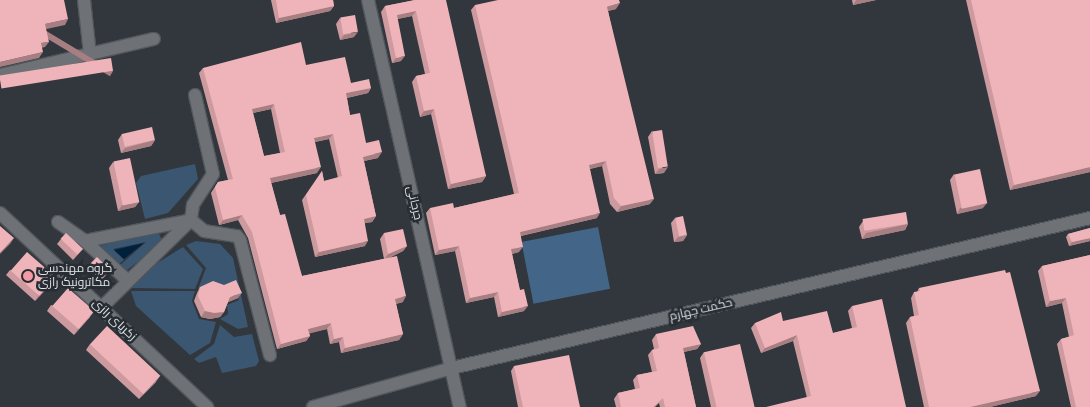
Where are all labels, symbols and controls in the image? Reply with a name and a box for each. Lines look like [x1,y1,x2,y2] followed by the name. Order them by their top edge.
[403,185,425,221] street label: جرجانی
[38,262,112,290] place label: گروه مهندسی مکاترونیک رازی
[22,270,34,282] marker: گروه مهندسی مکاترونیک رازی
[89,296,139,344] street label: زکریای رازی
[668,296,734,324] street label: حکمت چهارم

